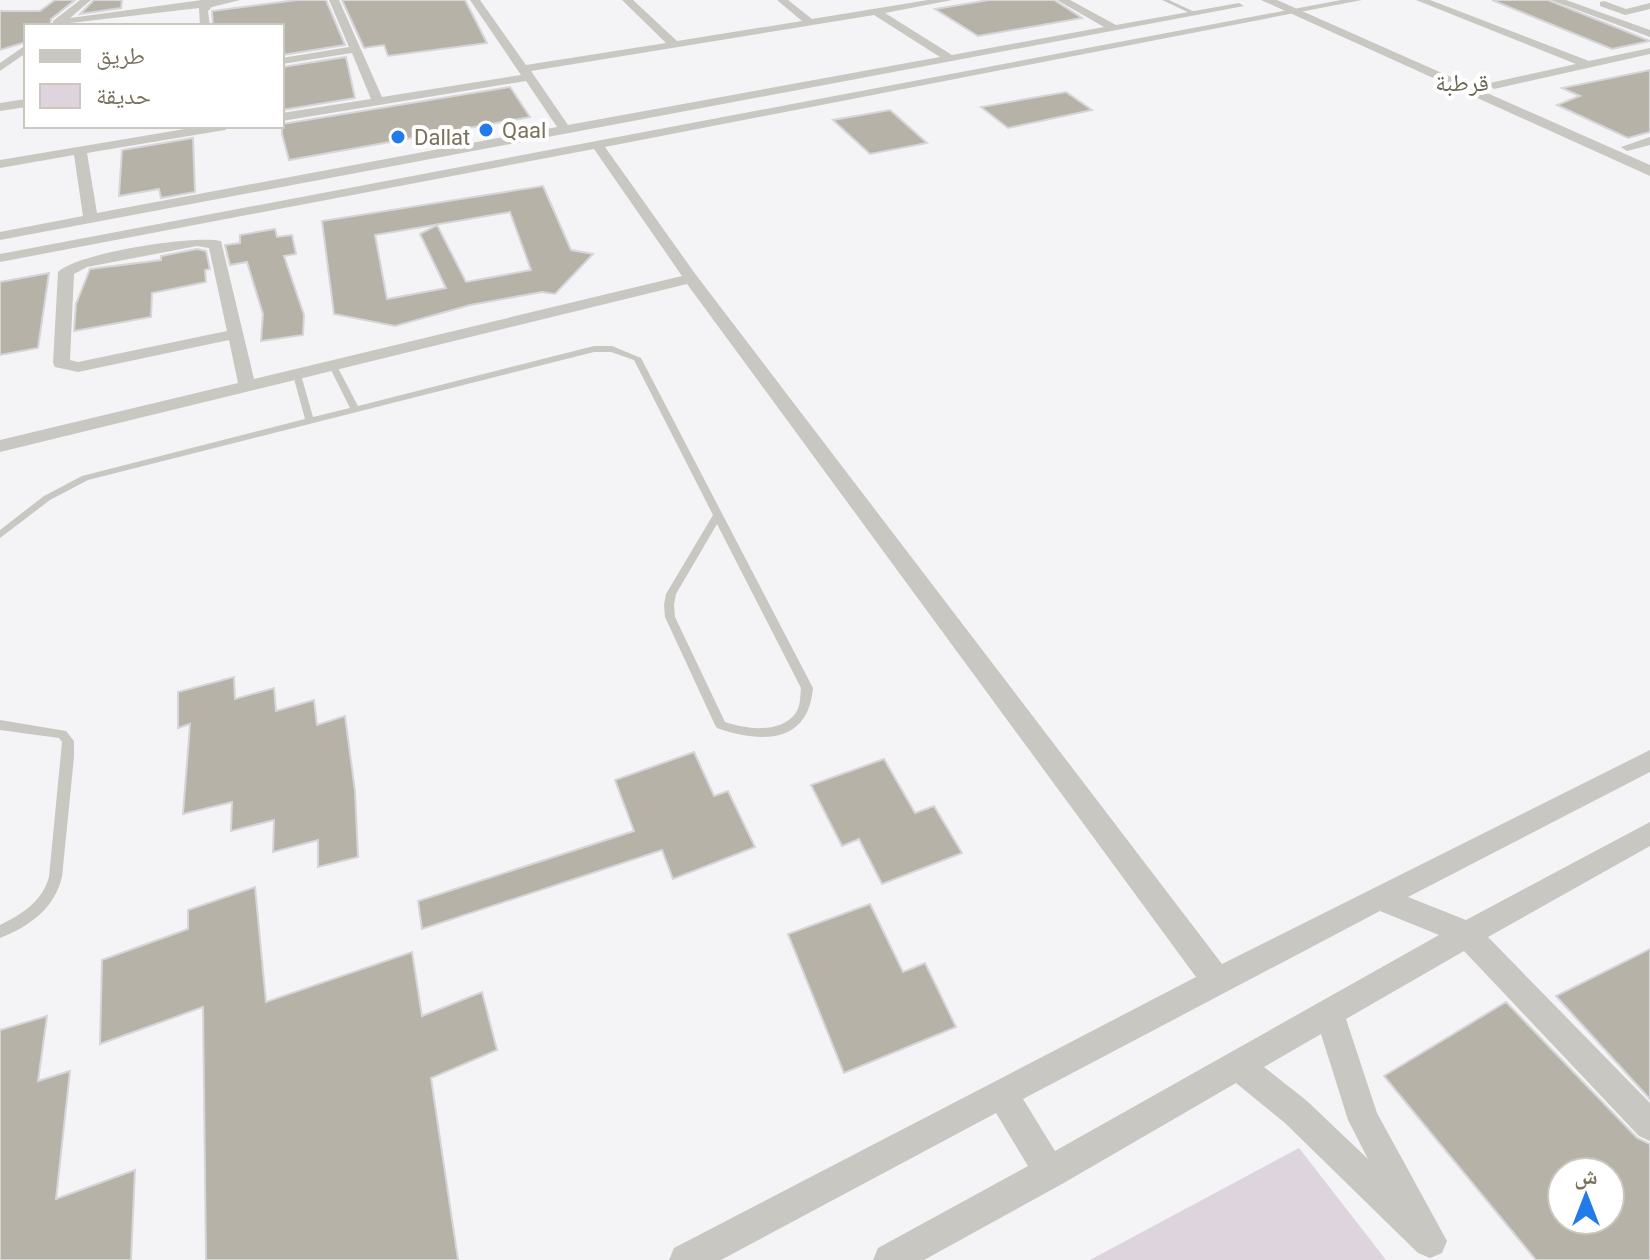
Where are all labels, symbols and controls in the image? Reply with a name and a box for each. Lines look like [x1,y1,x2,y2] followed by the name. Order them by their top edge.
[24,24,284,128] legend
[96,42,145,70] text: طريق
[1435,69,1489,97] district label: قرطبة
[96,82,151,110] text: حديقة
[502,118,546,143] place label: Qaal
[477,121,495,139] marker: Qaal
[414,125,470,150] place label: Dallat
[389,128,407,146] marker: Dallat
[1546,1156,1626,1236] north arrow
[1574,1164,1598,1190] text: ش

